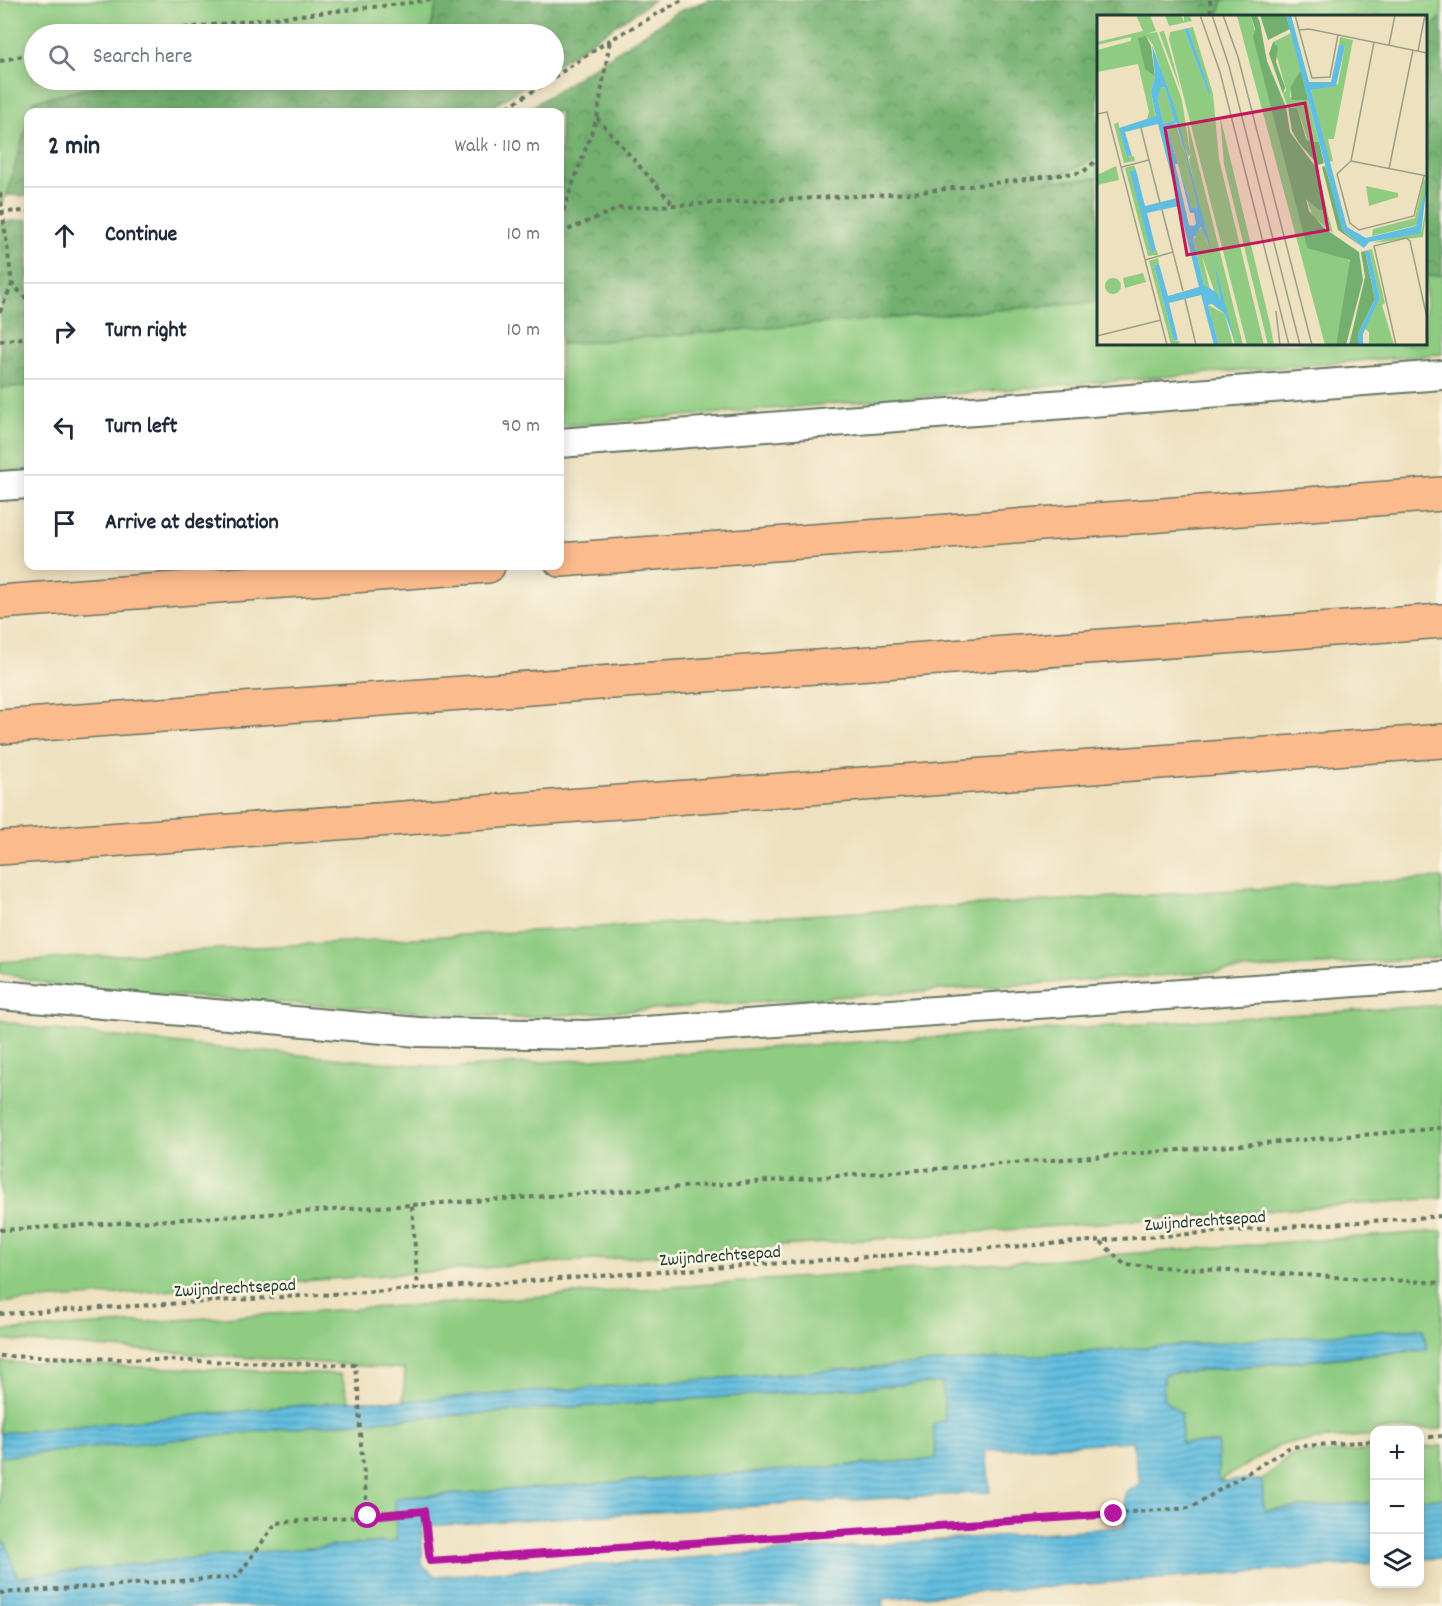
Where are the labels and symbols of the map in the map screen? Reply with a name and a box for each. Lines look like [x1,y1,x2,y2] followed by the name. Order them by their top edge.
[1097,15,1427,345] inset map
[1144,1206,1267,1239] street label: Zwijndrechtsepad
[659,1241,782,1274] street label: Zwijndrechtsepad
[174,1274,297,1305] street label: Zwijndrechtsepad
[1100,1500,1126,1526] route end
[354,1502,380,1528] route start

